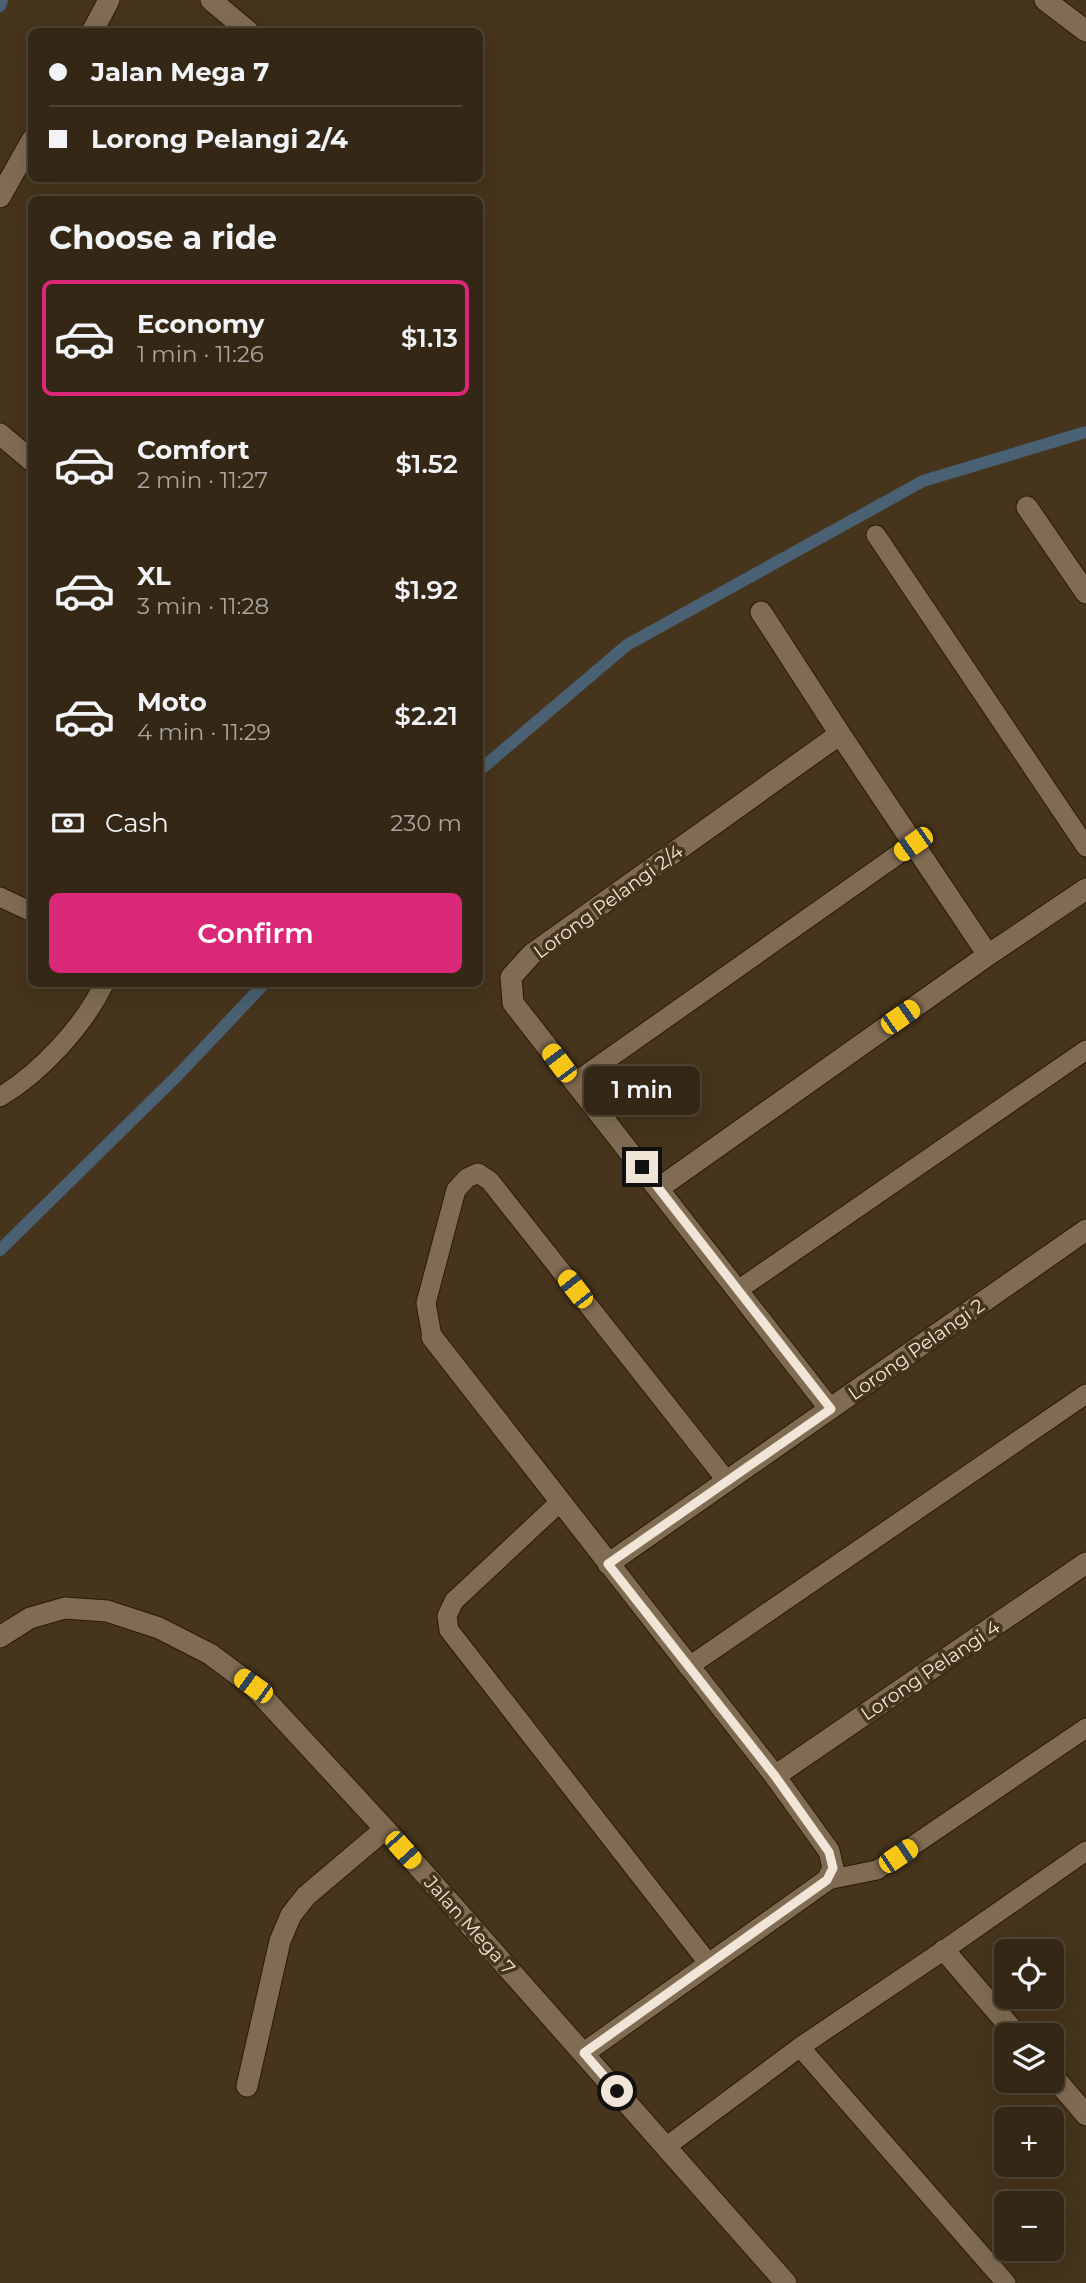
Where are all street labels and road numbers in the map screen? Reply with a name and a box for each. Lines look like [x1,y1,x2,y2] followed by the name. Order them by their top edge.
[529,839,688,963] street label: Lorong Pelangi 2/4
[844,1294,989,1405] street label: Lorong Pelangi 2
[856,1615,1005,1725] street label: Lorong Pelangi 4
[419,1870,520,1979] street label: Jalan Mega 7

